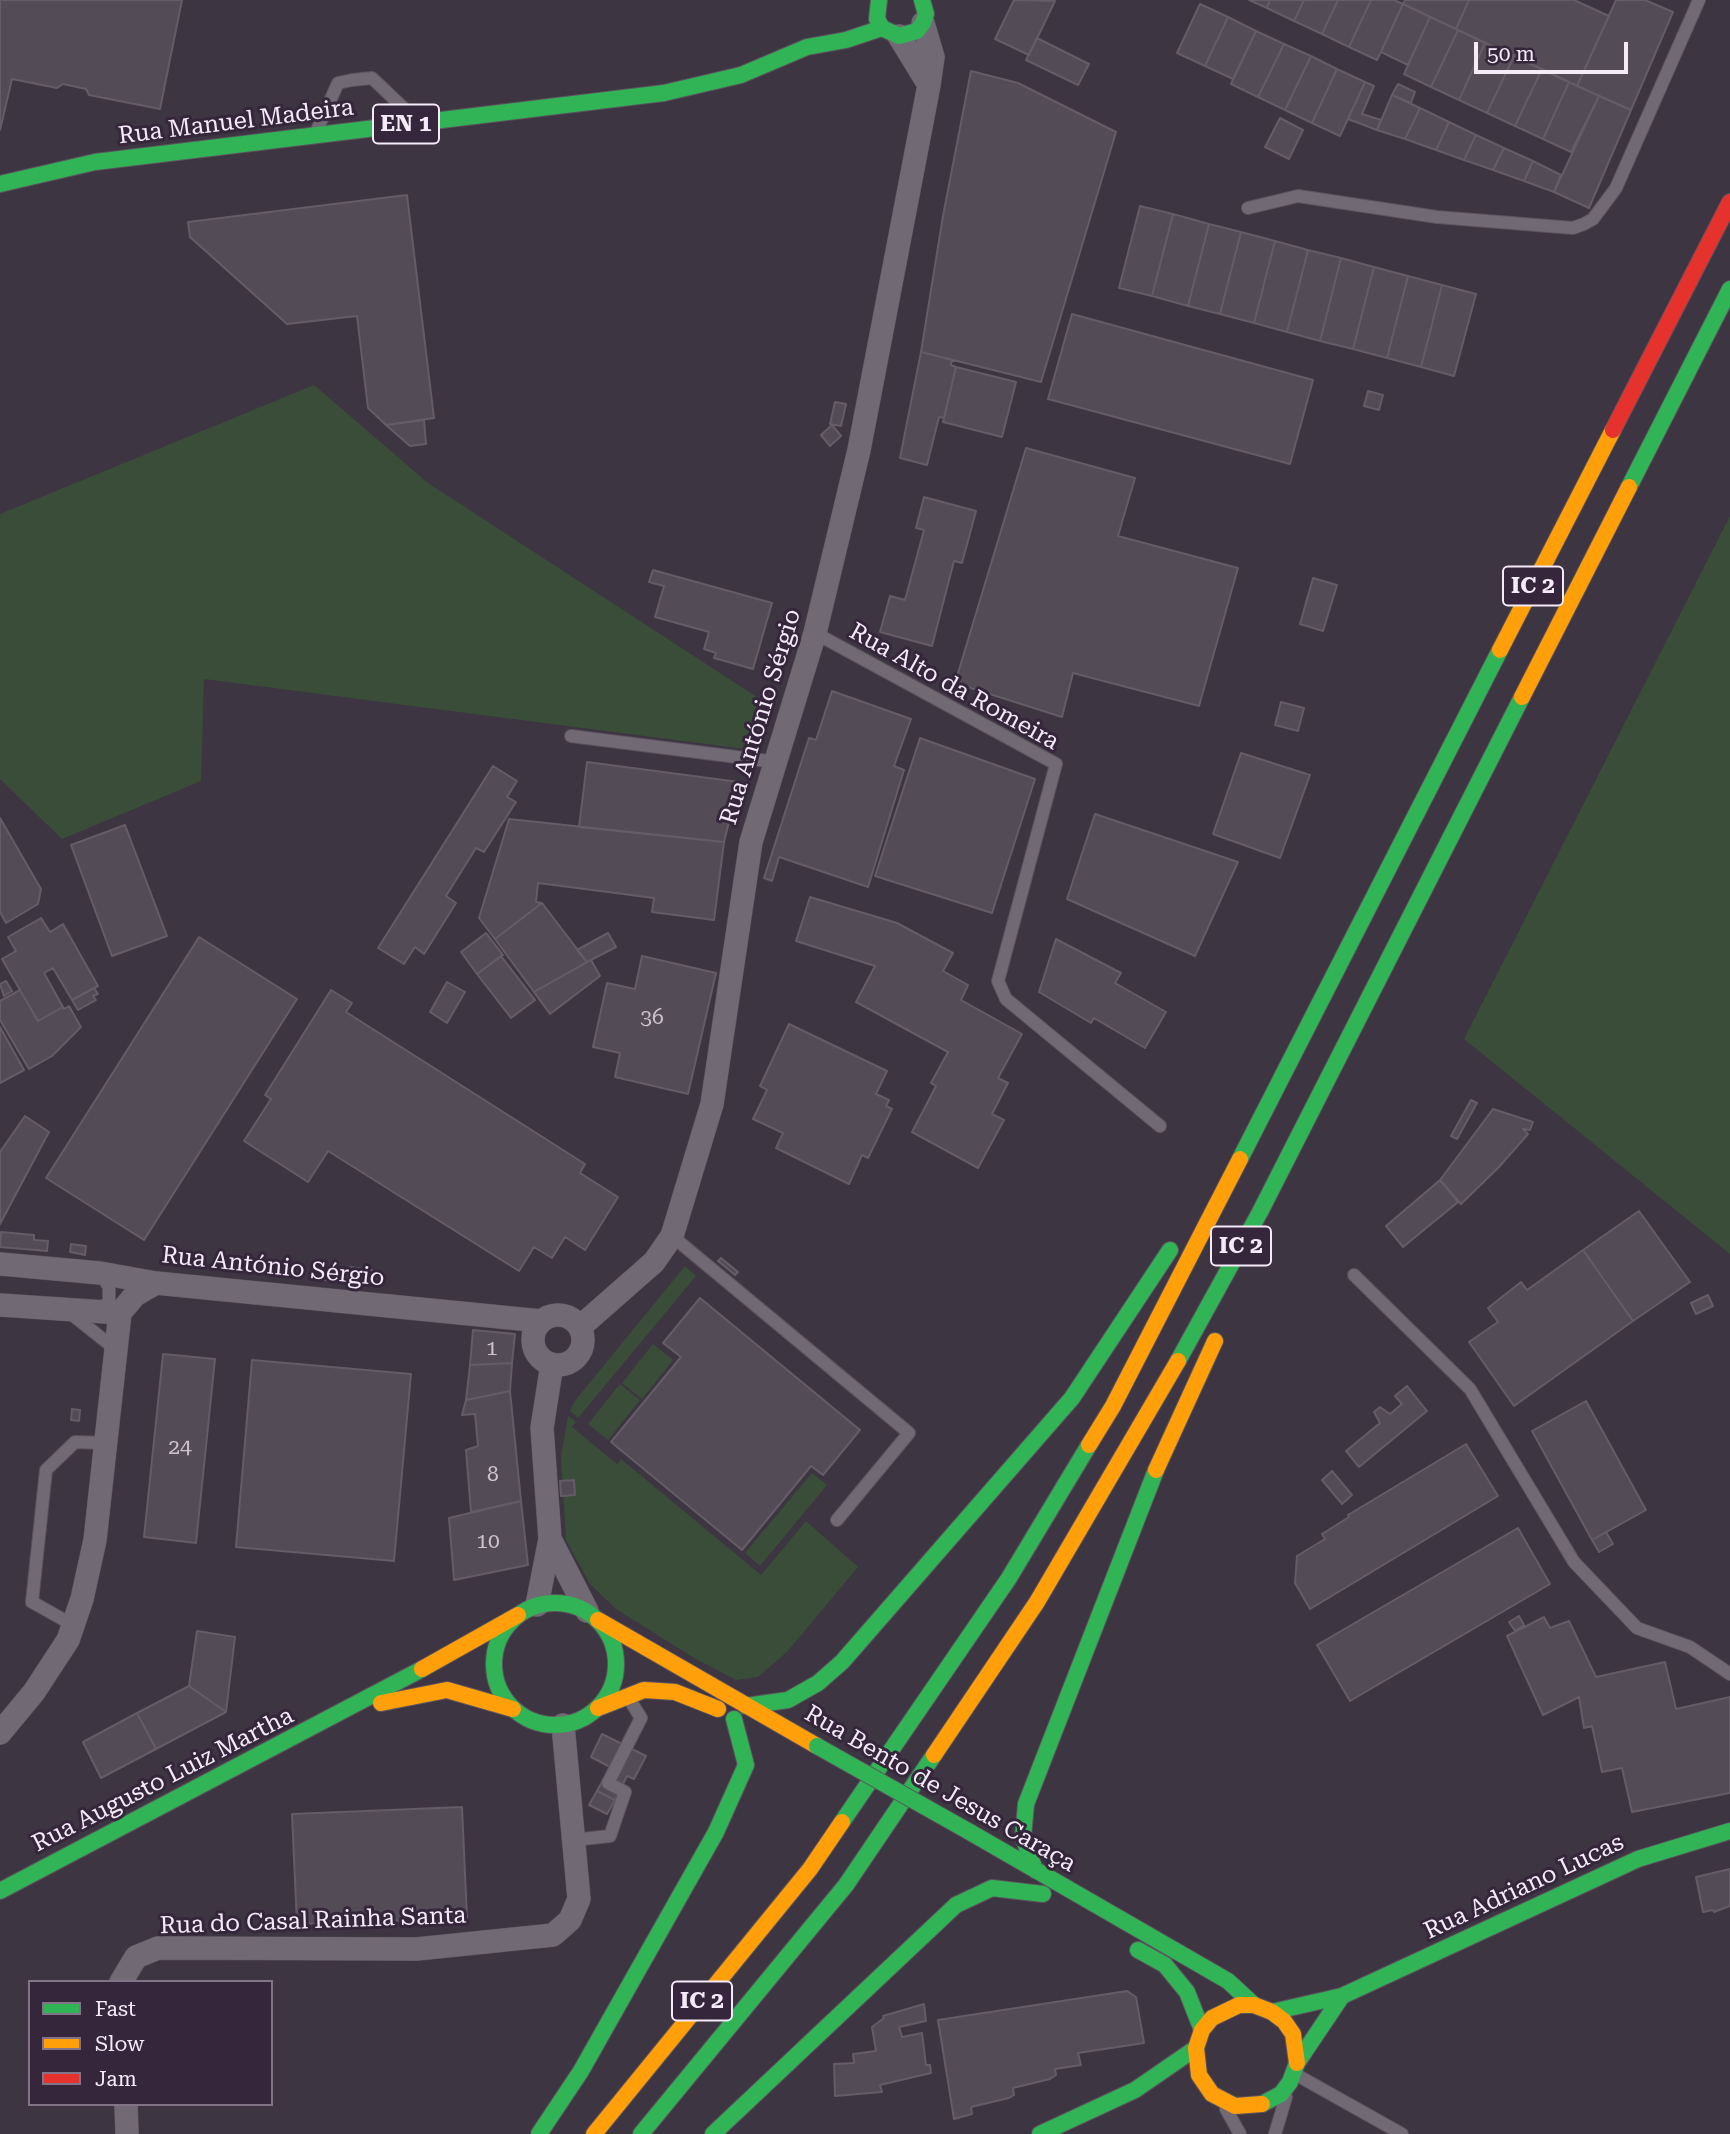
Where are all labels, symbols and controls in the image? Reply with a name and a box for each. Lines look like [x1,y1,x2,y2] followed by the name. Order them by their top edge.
[1478,28,1632,72] scale bar
[1487,42,1535,66] text: 50 m
[117,93,355,151] street label: Rua Manuel Madeira
[373,105,439,144] road number: EN 1
[1503,566,1563,606] road number: IC 2
[714,606,808,828] street label: Rua António Sérgio
[844,617,1064,757] street label: Rua Alto da Romeira
[640,1005,664,1031] house number: 36
[1211,1226,1271,1266] road number: IC 2
[160,1241,386,1293] street label: Rua António Sérgio
[486,1336,498,1362] house number: 1
[168,1435,192,1461] house number: 24
[487,1462,499,1488] house number: 8
[476,1529,500,1555] house number: 10
[799,1699,1081,1879] street label: Rua Bento de Jesus Caraça
[28,1701,298,1859] street label: Rua Augusto Luiz Martha
[1420,1828,1628,1946] street label: Rua Adriano Lucas
[159,1901,467,1941] street label: Rua do Casal Rainha Santa
[28,1980,273,2106] legend
[672,1982,732,2020] road number: IC 2
[95,1997,136,2021] text: Fast
[95,2032,144,2056] text: Slow
[95,2067,137,2091] text: Jam

